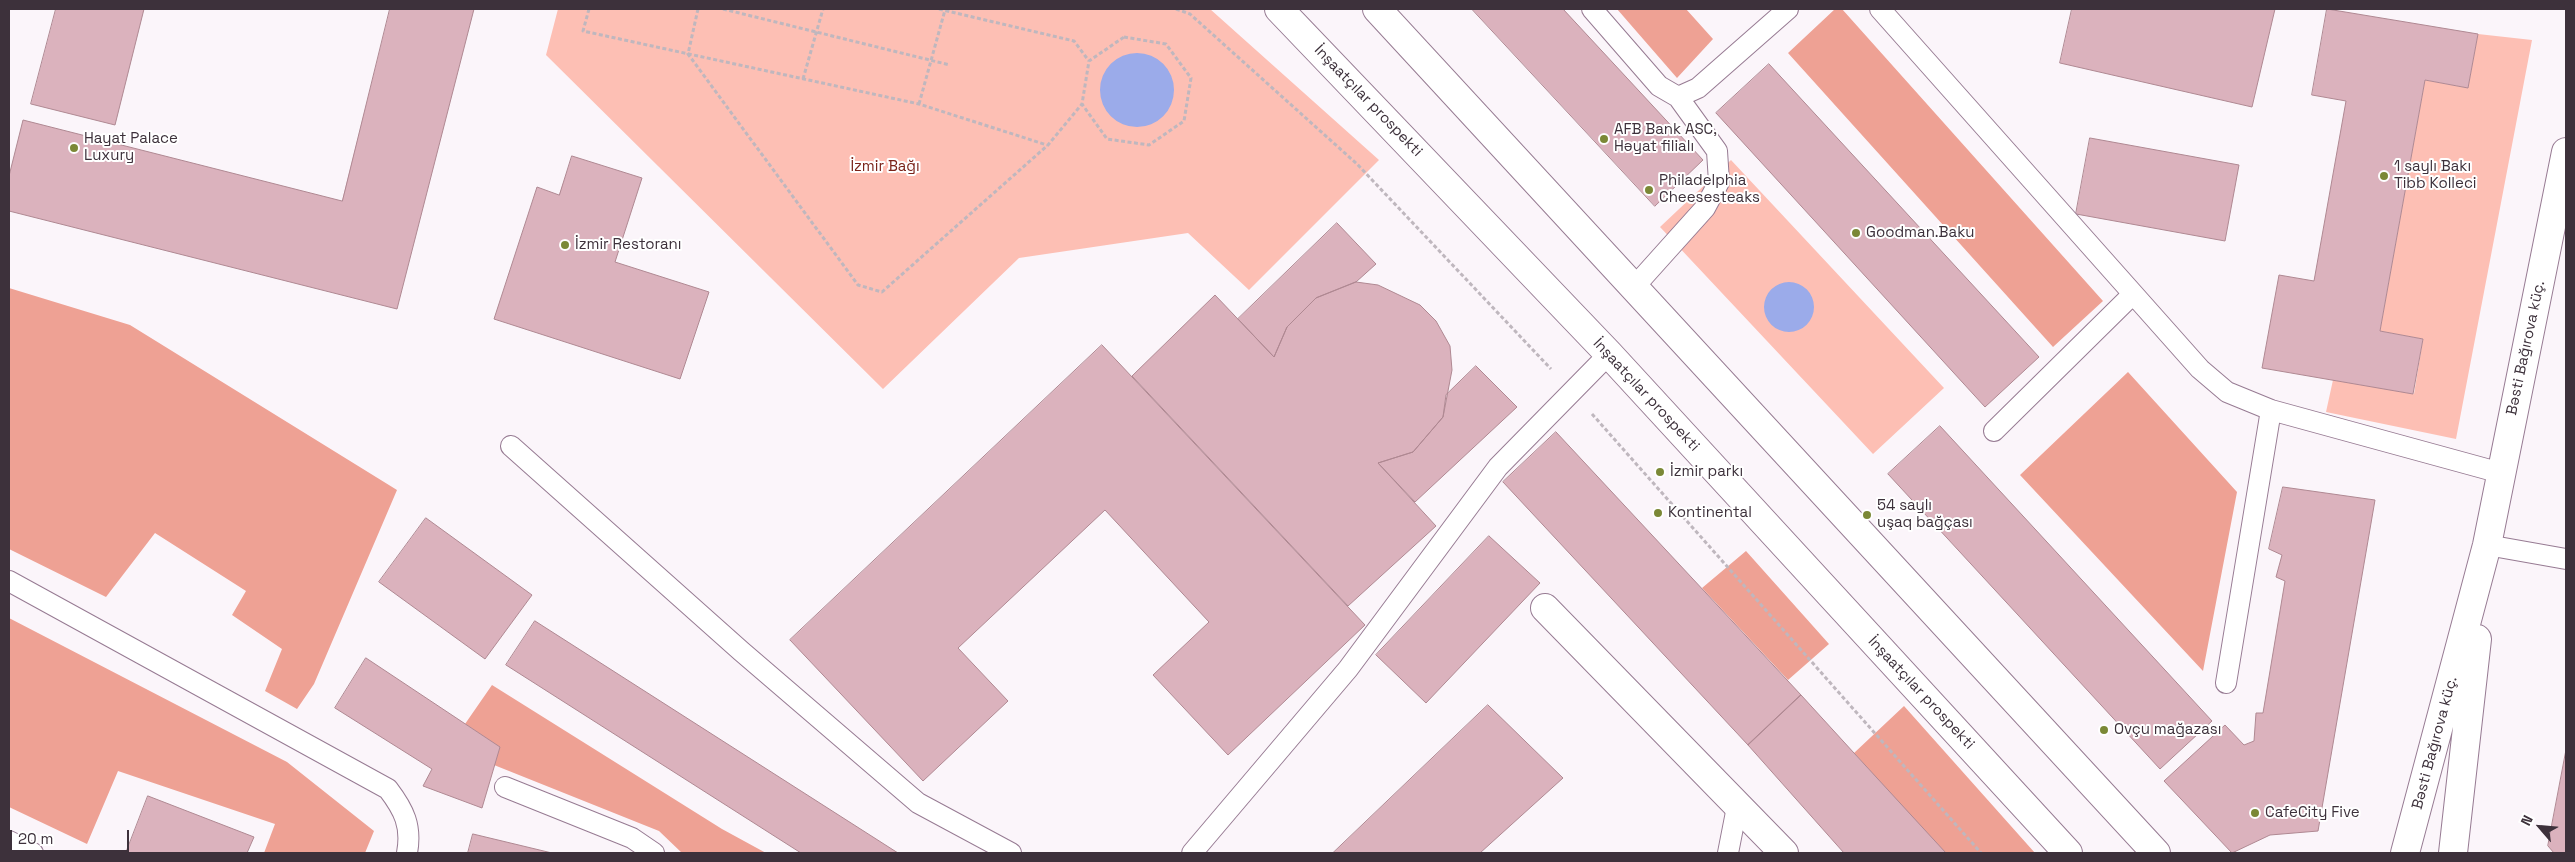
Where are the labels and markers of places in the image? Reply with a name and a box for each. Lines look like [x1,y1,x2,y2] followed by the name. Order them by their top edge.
[1614,121,1717,156] place label: AFB Bank ASC, Həyat filialı
[84,130,178,165] place label: Hayat Palace Luxury
[1598,133,1610,145] marker: AFB Bank ASC, Həyat filialı
[68,142,80,154] marker: Hayat Palace Luxury
[2394,158,2477,193] place label: 1 saylı Bakı Tibb Kolleci
[2378,170,2390,182] marker: 1 saylı Bakı Tibb Kolleci
[1659,172,1760,207] place label: Philadelphia Cheesesteaks
[1643,184,1655,196] marker: Philadelphia Cheesesteaks
[1866,224,1974,242] place label: Goodman.Baku
[1850,227,1862,239] marker: Goodman.Baku
[575,236,681,254] place label: İzmir Restoranı
[559,239,571,251] marker: İzmir Restoranı
[1670,463,1743,481] place label: İzmir parkı
[1654,466,1666,478] marker: İzmir parkı
[1877,497,1973,532] place label: 54 saylı uşaq bağçası
[1668,504,1752,522] place label: Kontinental
[1652,507,1664,519] marker: Kontinental
[1861,509,1873,521] marker: 54 saylı uşaq bağçası
[2114,721,2221,739] place label: Ovçu mağazası
[2098,724,2110,736] marker: Ovçu mağazası
[2265,804,2360,822] place label: CafeCity Five
[2249,807,2261,819] marker: CafeCity Five

